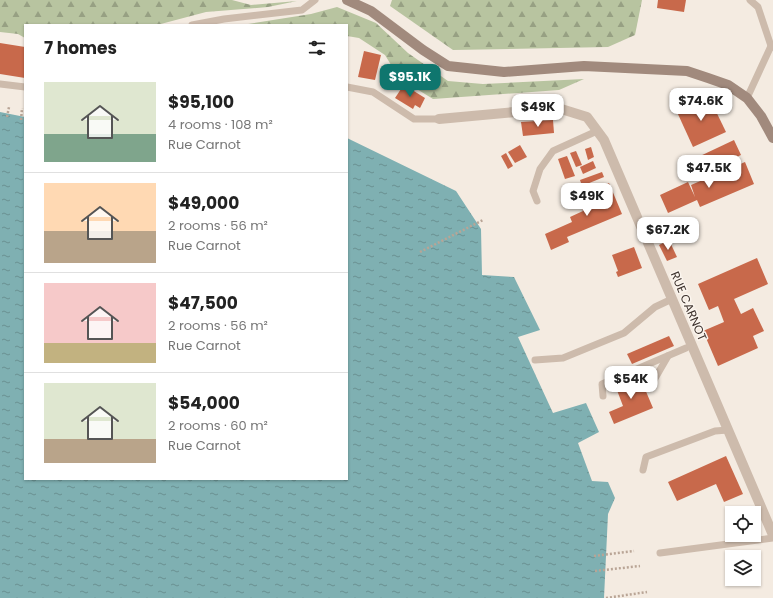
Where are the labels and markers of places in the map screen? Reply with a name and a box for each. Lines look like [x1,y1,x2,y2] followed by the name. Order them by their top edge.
[377,64,443,98] pin: $95.1K
[668,88,734,122] pin: $74.6K
[514,94,562,128] pin: $49K
[676,155,742,189] pin: $47.5K
[563,183,611,217] pin: $49K
[635,217,701,251] pin: $67.2K
[607,366,655,400] pin: $54K

